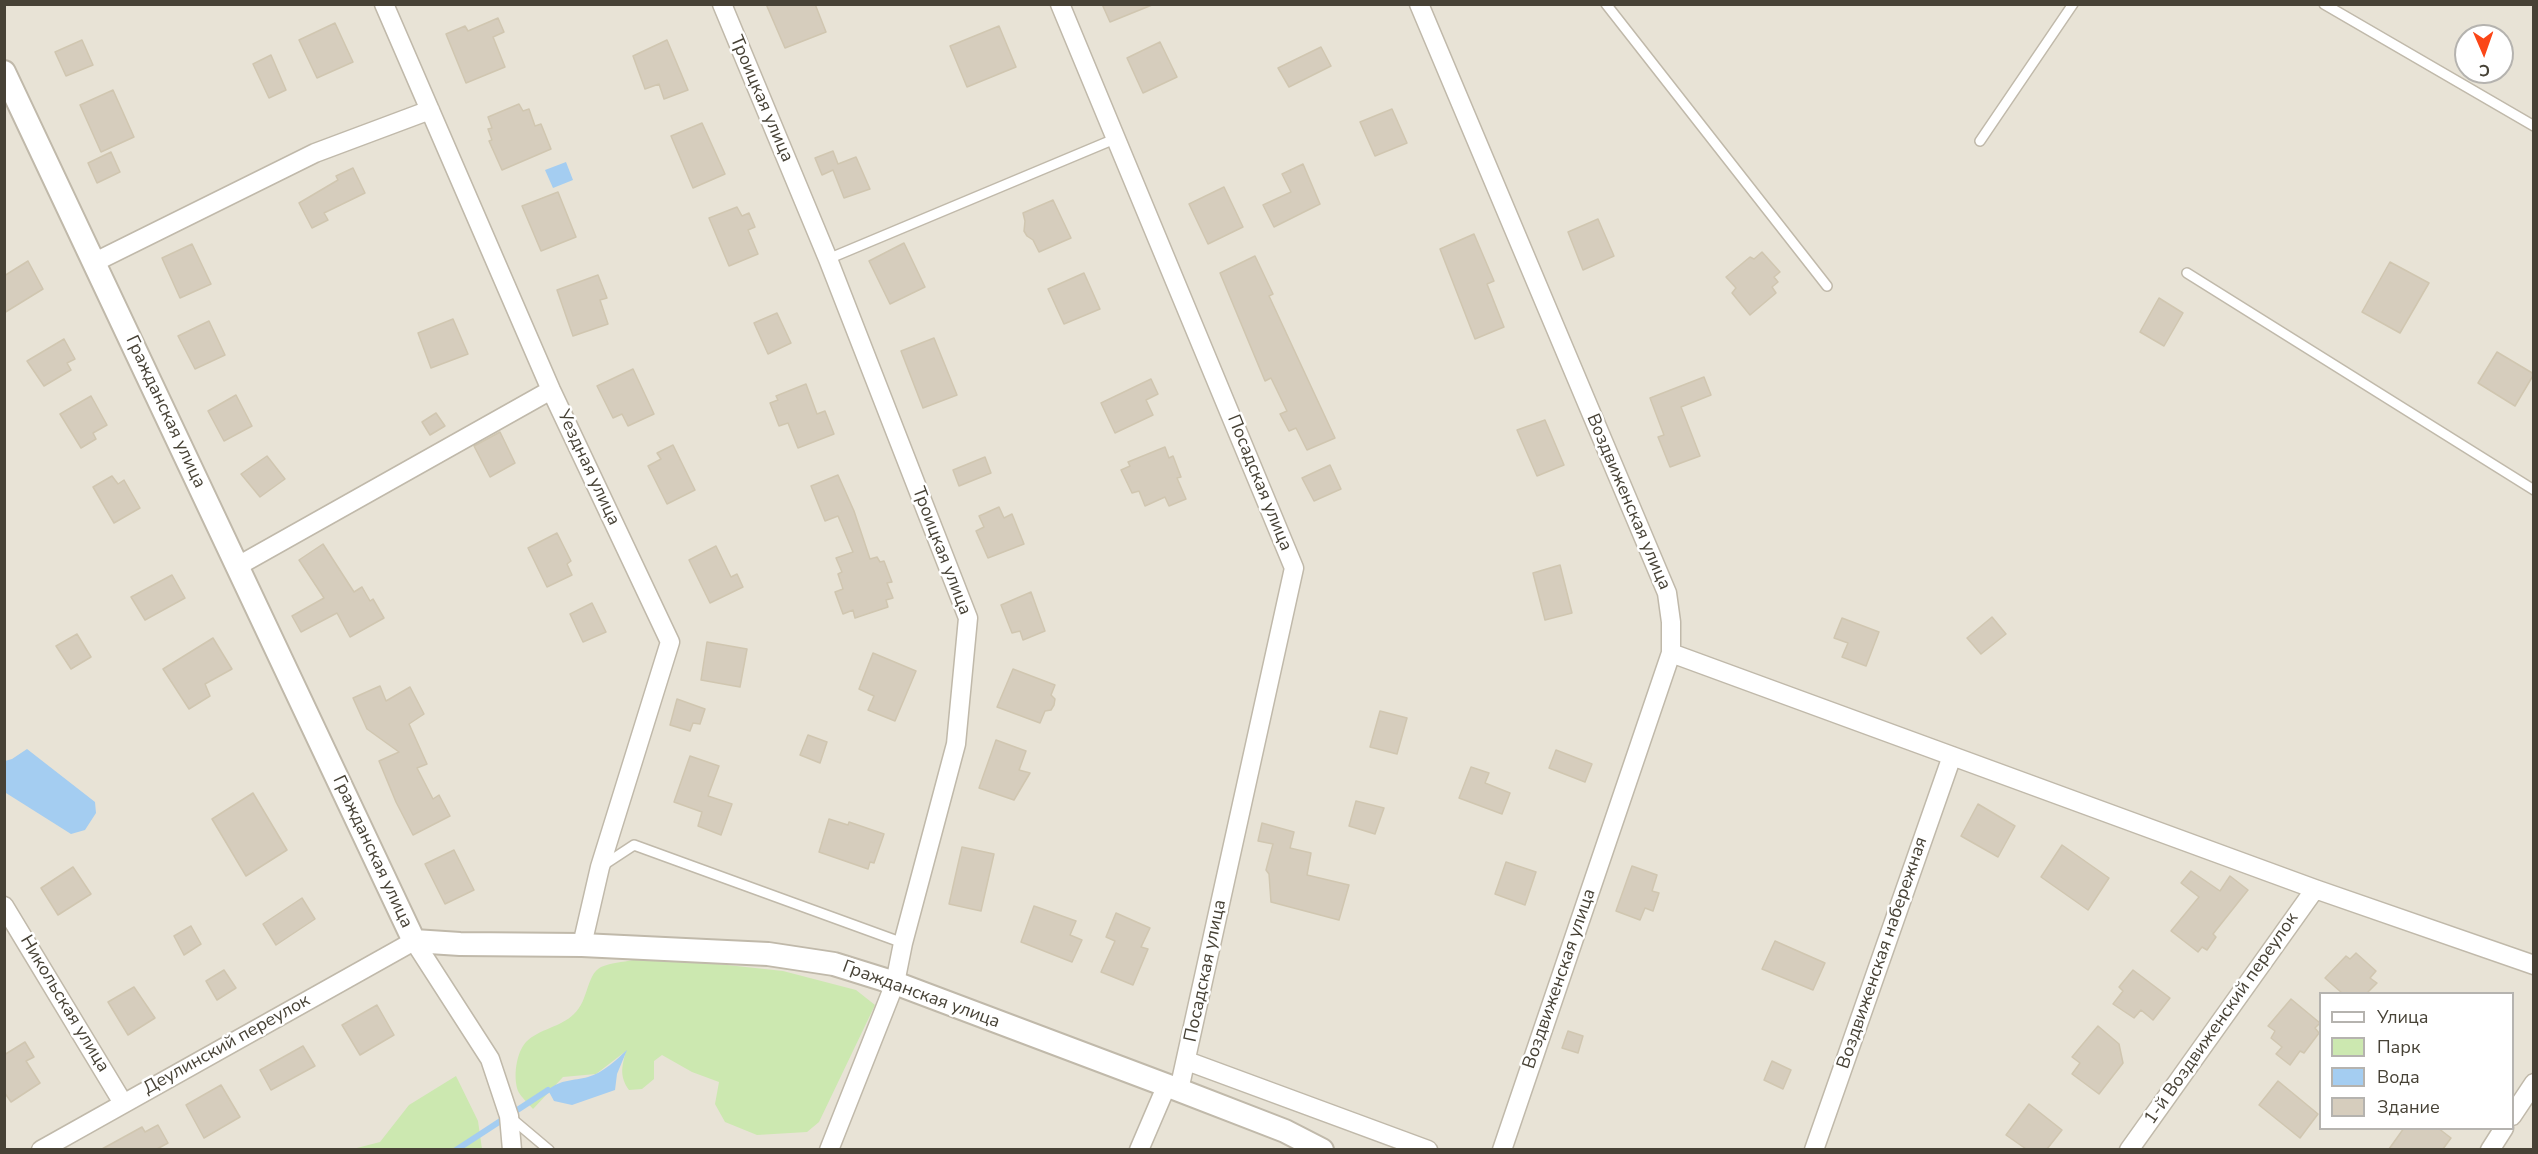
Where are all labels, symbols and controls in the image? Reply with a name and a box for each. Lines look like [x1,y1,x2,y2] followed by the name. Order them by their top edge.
[2454,24,2514,84] north arrow
[725,33,797,165] street label: Троицкая улица
[2479,59,2490,81] text: С
[120,332,210,492] street label: Гражданская улица
[552,407,624,529] street label: Уездная улица
[1581,411,1675,593] street label: Воздвиженская улица
[1222,412,1296,554] street label: Посадская улица
[907,484,975,618] street label: Троицкая улица
[327,772,417,932] street label: Гражданская улица
[1833,834,1933,1072] street label: Воздвиженская набережная
[1519,886,1601,1072] street label: Воздвиженская улица
[1180,898,1232,1044] street label: Посадская улица
[2140,909,2304,1129] street label: 1-й Воздвиженский переулок
[15,932,113,1076] street label: Никольская улица
[839,956,1003,1034] street label: Гражданская улица
[140,990,314,1100] street label: Деулинский переулок
[2319,992,2514,1130] legend
[2377,1005,2428,1029] text: Улица
[2377,1035,2420,1059] text: Парк
[2377,1065,2420,1089] text: Вода
[2377,1095,2440,1119] text: Здание

